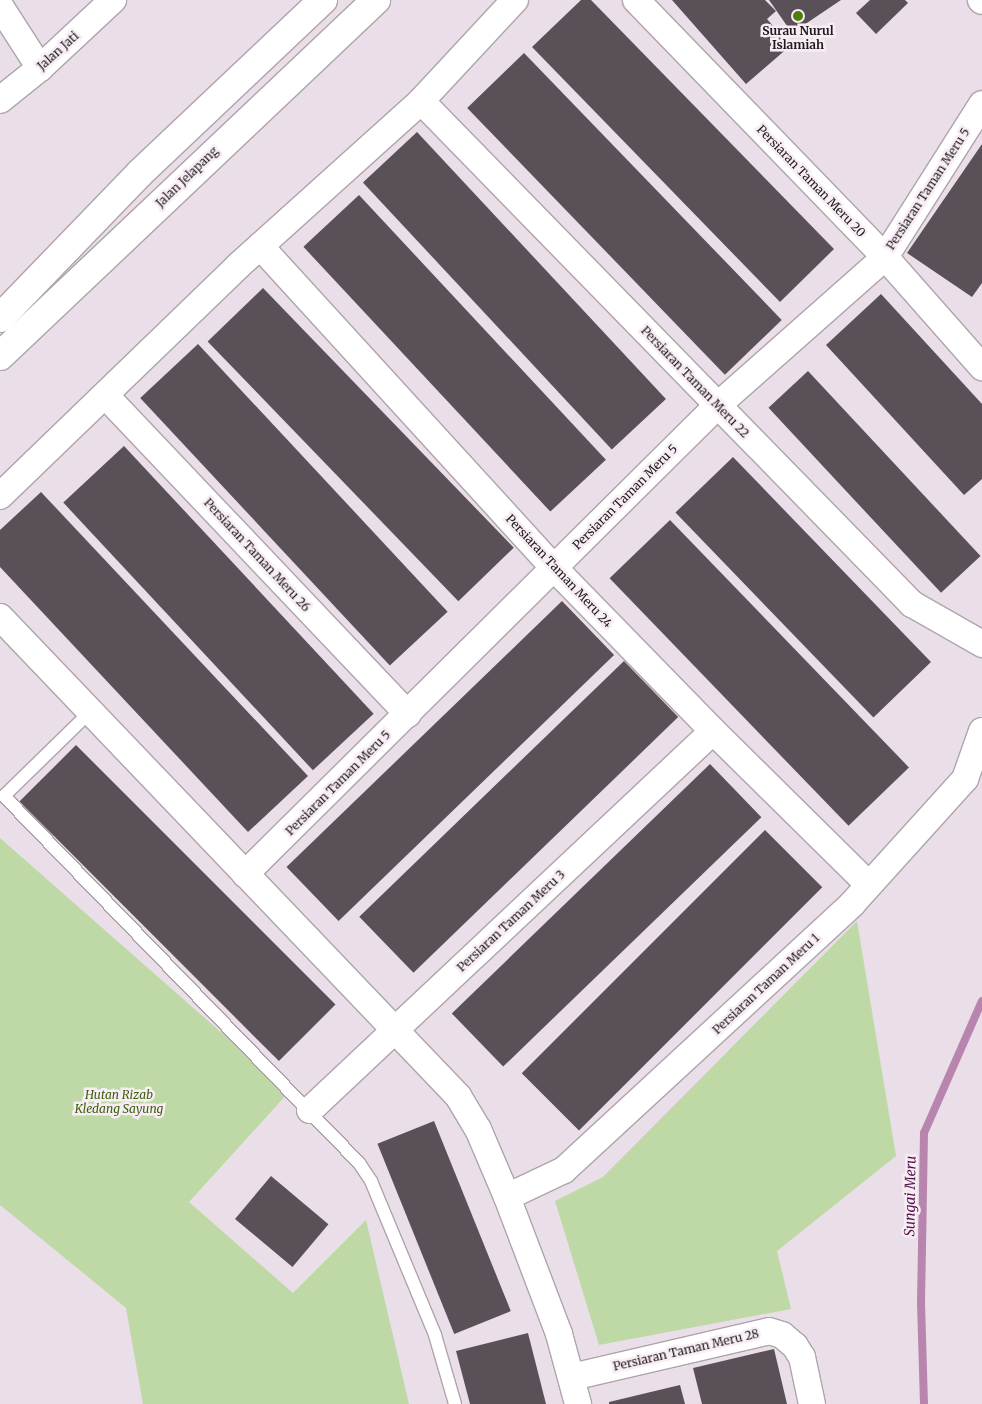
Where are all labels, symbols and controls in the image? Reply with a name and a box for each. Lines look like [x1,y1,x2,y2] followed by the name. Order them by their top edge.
[792,10,804,22] marker: Surau Nurul Islamiah
[762,24,834,52] place label: Surau Nurul Islamiah
[34,29,82,73] street label: Jalan Jati
[754,122,868,240] street label: Persiaran Taman Meru 20
[883,125,973,253] street label: Persiaran Taman Meru 5
[153,144,221,210] street label: Jalan Jelapang
[638,323,752,441] street label: Persiaran Taman Meru 22
[570,442,680,552] street label: Persiaran Taman Meru 5
[201,496,313,614] street label: Persiaran Taman Meru 26
[503,511,615,631] street label: Persiaran Taman Meru 24
[283,728,393,838] street label: Persiaran Taman Meru 5
[454,867,568,975] street label: Persiaran Taman Meru 3
[710,931,822,1037] street label: Persiaran Taman Meru 1
[75,1088,163,1116] park label: Hutan Rizab Kledang Sayung
[901,1155,919,1237] water label: Sungai Meru
[612,1326,760,1374] street label: Persiaran Taman Meru 28

